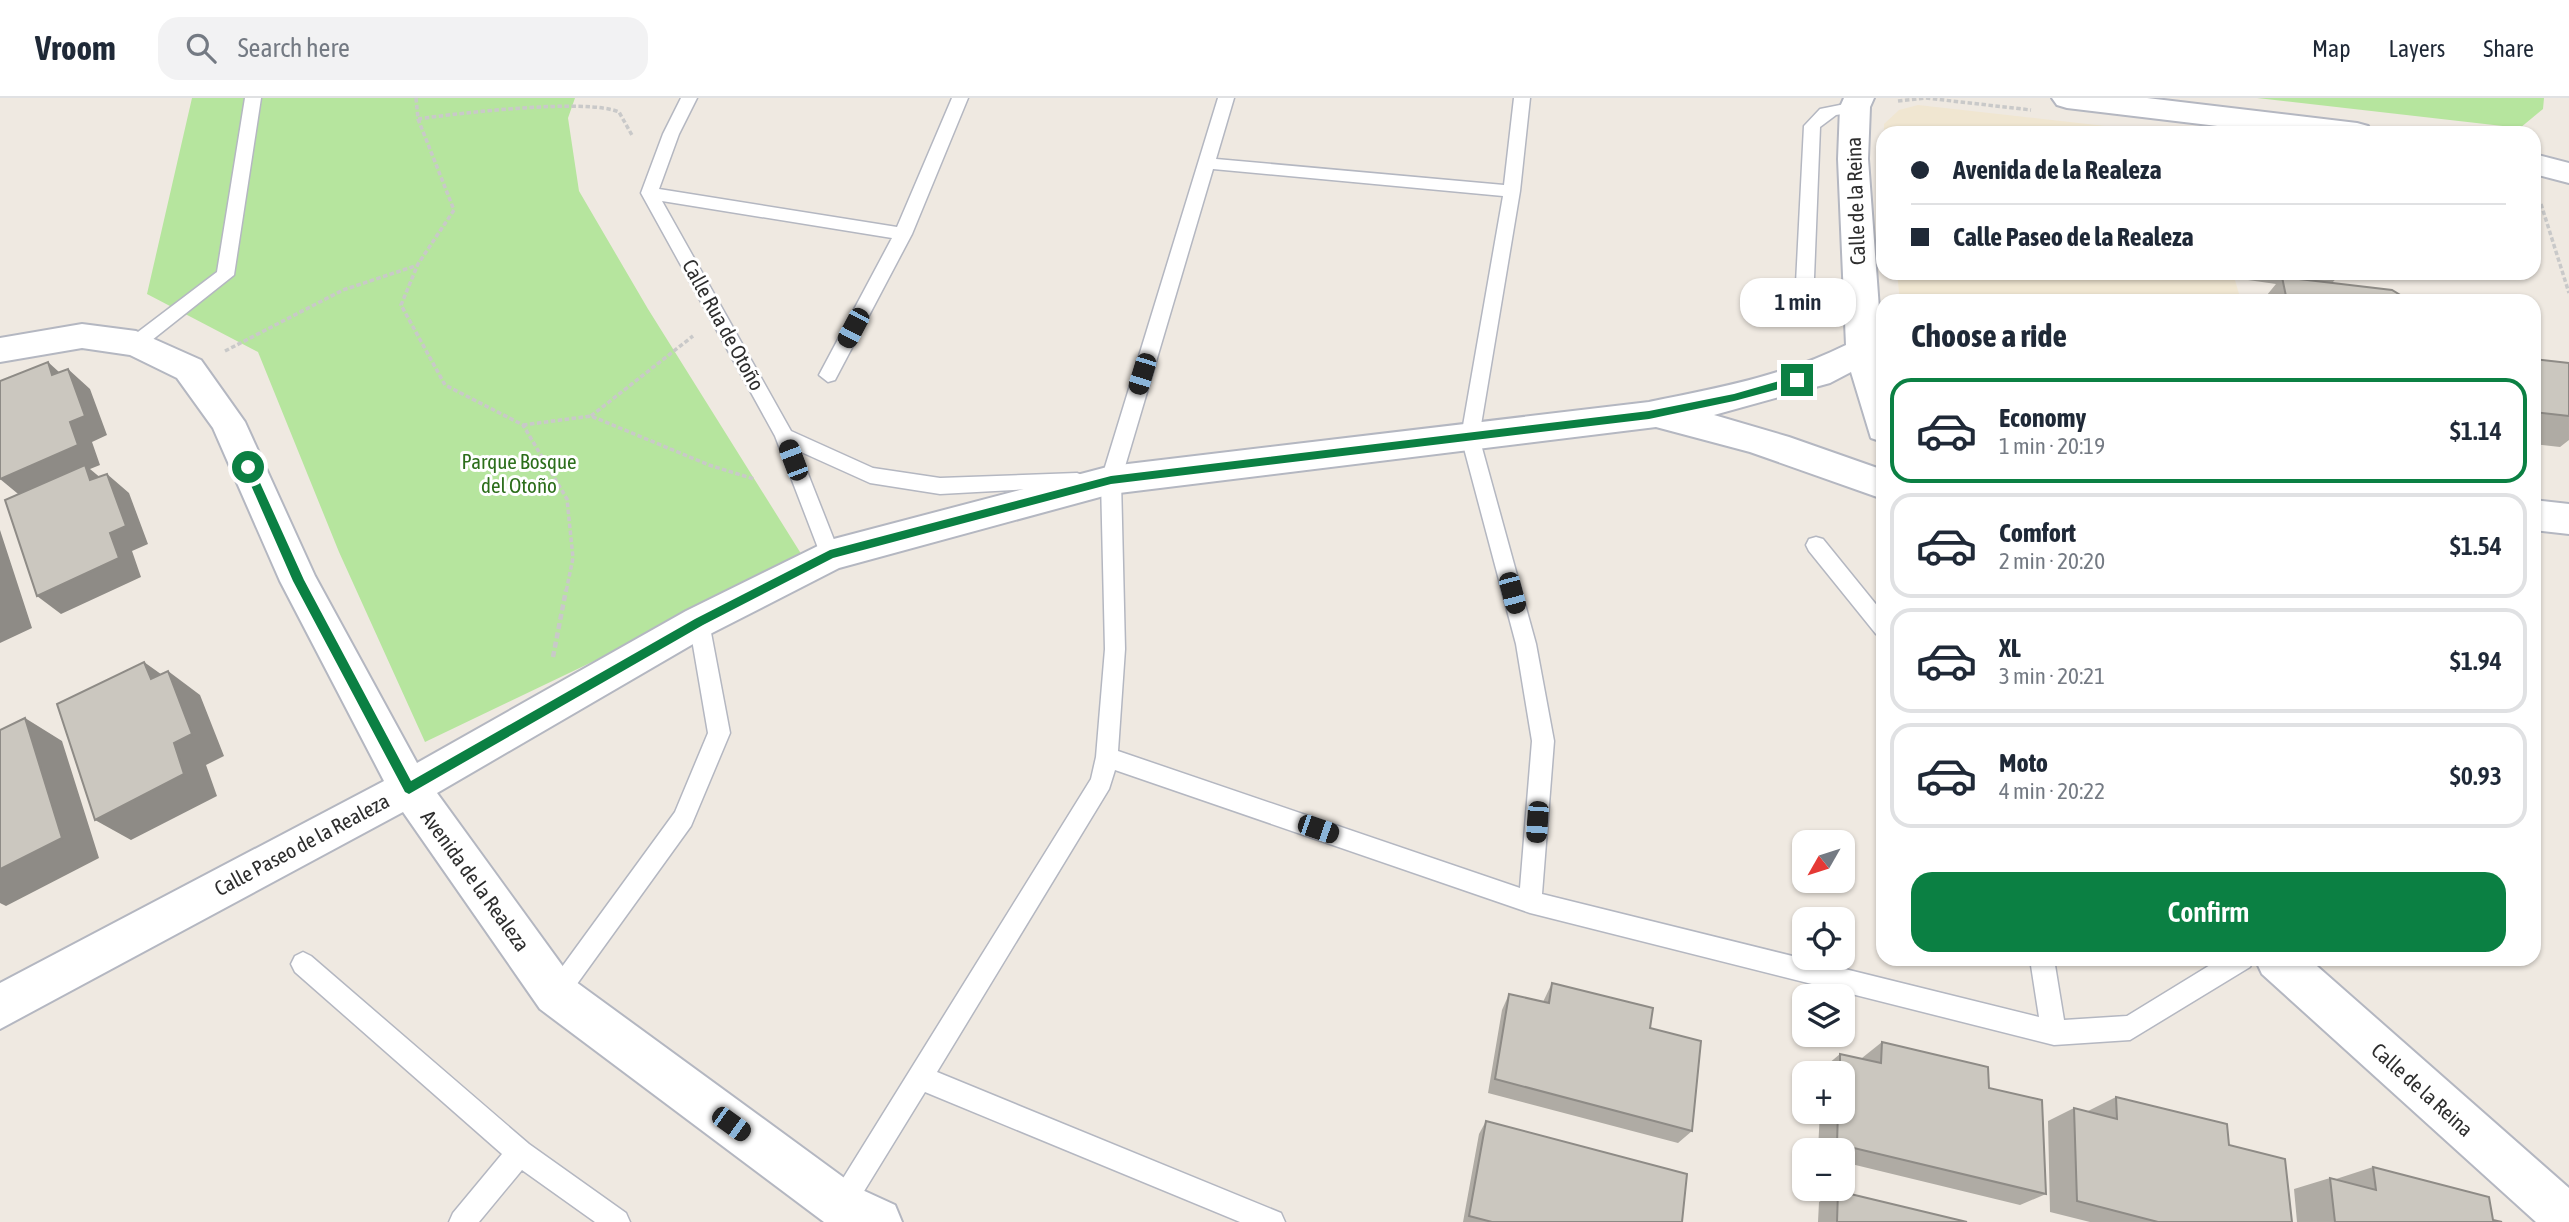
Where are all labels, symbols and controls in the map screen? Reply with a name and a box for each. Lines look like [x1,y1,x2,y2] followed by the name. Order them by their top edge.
[158,17,648,80] search box
[35,29,116,67] text: Vroom
[182,29,220,67] icon: search
[238,33,350,63] text: Search here
[2312,35,2351,62] text: Map
[2389,35,2445,62] text: Layers
[2483,35,2534,62] text: Share
[1841,137,1869,265] street label: Calle de la Reina
[1953,155,2162,185] text: Avenida de la Realeza
[1953,222,2194,252] text: Calle Paseo de la Realeza
[678,255,770,394] street label: Calle Rua de Otoño
[1739,278,1855,328] callout: 1 min
[1775,289,1821,315] text: 1 min
[834,305,873,351] car
[1911,317,2067,354] text: Choose a ride
[1126,351,1159,397] car
[1781,364,1813,396] route end
[1915,399,1978,462] icon: car
[1999,403,2086,433] text: Economy
[2450,416,2502,446] text: $1.14
[1999,433,2105,459] text: 1 min · 20:19
[776,437,811,483] car
[461,449,577,497] park label: Parque Bosque del Otoño
[232,451,264,483] route start
[1915,514,1978,577] icon: car
[1999,518,2076,548] text: Comfort
[2450,531,2502,561] text: $1.54
[1999,548,2105,574] text: 2 min · 20:20
[1497,570,1528,616] car
[1915,629,1978,692] icon: car
[1999,633,2021,663] text: XL
[2450,646,2502,676] text: $1.94
[1999,663,2105,689] text: 3 min · 20:21
[1915,744,1978,807] icon: car
[1999,748,2048,778] text: Moto
[2450,761,2502,791] text: $0.93
[1999,778,2105,804] text: 4 min · 20:22
[210,788,393,900] street label: Calle Paseo de la Realeza
[1526,800,1549,844] car
[417,805,535,956] street label: Avenida de la Realeza
[1295,812,1342,846] car
[1792,830,1855,892] north arrow
[1792,830,1855,1201] map controls
[1911,872,2506,952] button: Confirm
[1792,907,1855,970] button: locate
[1792,984,1855,1047] button: layers
[2367,1038,2478,1141] street label: Calle de la Reina
[1792,1061,1855,1124] button: +
[708,1103,755,1145] car
[1792,1138,1855,1201] button: −

